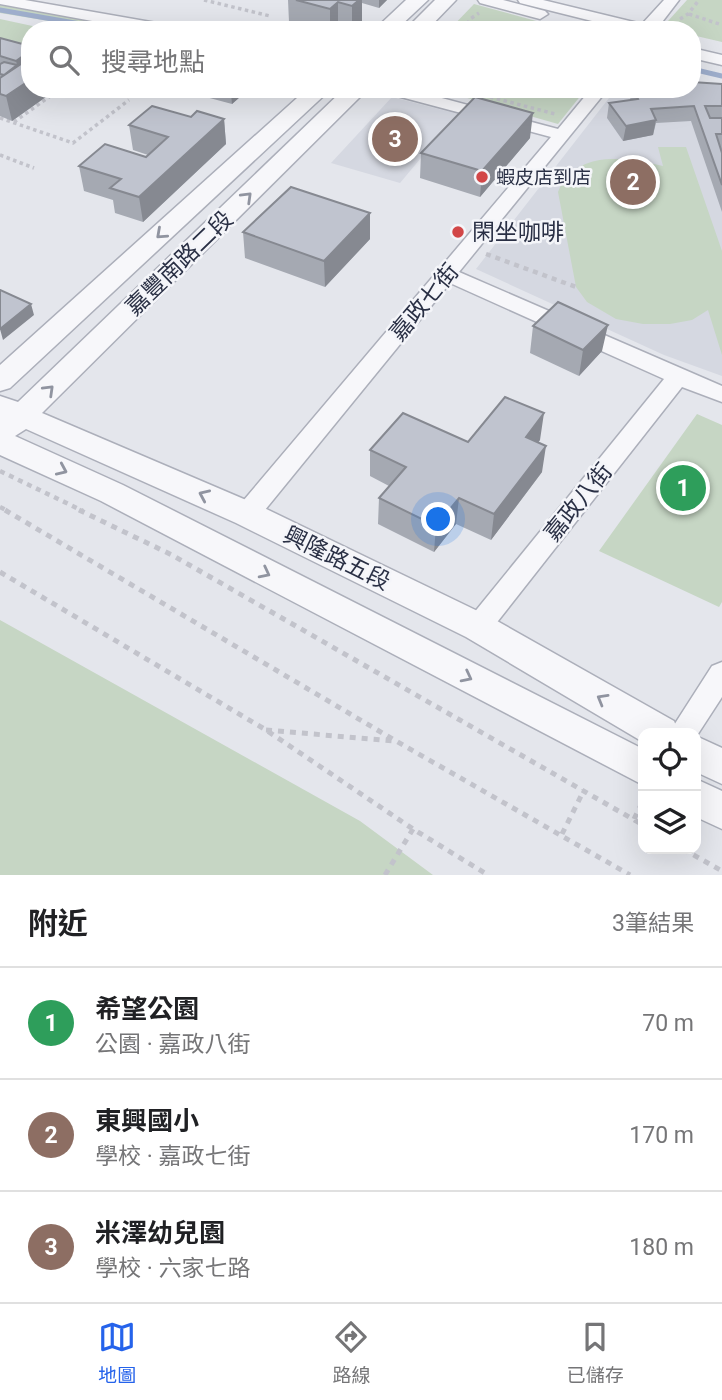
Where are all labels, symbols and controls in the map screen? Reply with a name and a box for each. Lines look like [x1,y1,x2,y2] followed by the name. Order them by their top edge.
[21,21,701,98] search box
[45,41,83,79] icon: search
[101,47,205,77] text: 搜尋地點
[372,113,418,165] pin: 3
[610,156,656,208] pin: 2
[496,166,591,189] place label: 蝦皮店到店
[474,169,490,185] marker: 蝦皮店到店
[239,192,252,205] one-way arrow
[120,206,238,321] street label: 嘉豐南路二段
[472,219,564,246] place label: 閑坐咖啡
[450,224,466,240] marker: 閑坐咖啡
[156,226,169,238] one-way arrow
[384,258,464,346] street label: 嘉政七街
[41,385,54,398] one-way arrow
[539,458,618,547] street label: 嘉政八街
[55,462,67,476] one-way arrow
[660,462,706,514] pin: 1
[199,489,211,503] one-way arrow
[421,502,455,536] your location
[279,521,394,596] street label: 興隆路五段
[258,564,271,578] one-way arrow
[460,669,472,683] one-way arrow
[597,694,610,707] one-way arrow
[638,728,701,854] map controls
[638,728,701,791] button: locate
[638,791,701,854] button: layers
[28,906,88,941] text: 附近
[612,910,694,937] text: 3筆結果
[95,994,199,1024] text: 希望公園
[44,1010,58,1037] text: 1
[642,1010,694,1037] text: 70 m
[95,1031,250,1058] text: 公園 · 嘉政八街
[95,1106,199,1136] text: 東興國小
[44,1122,58,1149] text: 2
[629,1122,694,1149] text: 170 m
[95,1143,250,1170] text: 學校 · 嘉政七街
[95,1218,225,1248] text: 米澤幼兒園
[44,1234,58,1261] text: 3
[629,1234,694,1261] text: 180 m
[95,1255,250,1282] text: 學校 · 六家七路
[98,1318,136,1387] tab: 地圖
[332,1318,371,1387] tab: 路線
[567,1318,624,1387] tab: 已儲存

